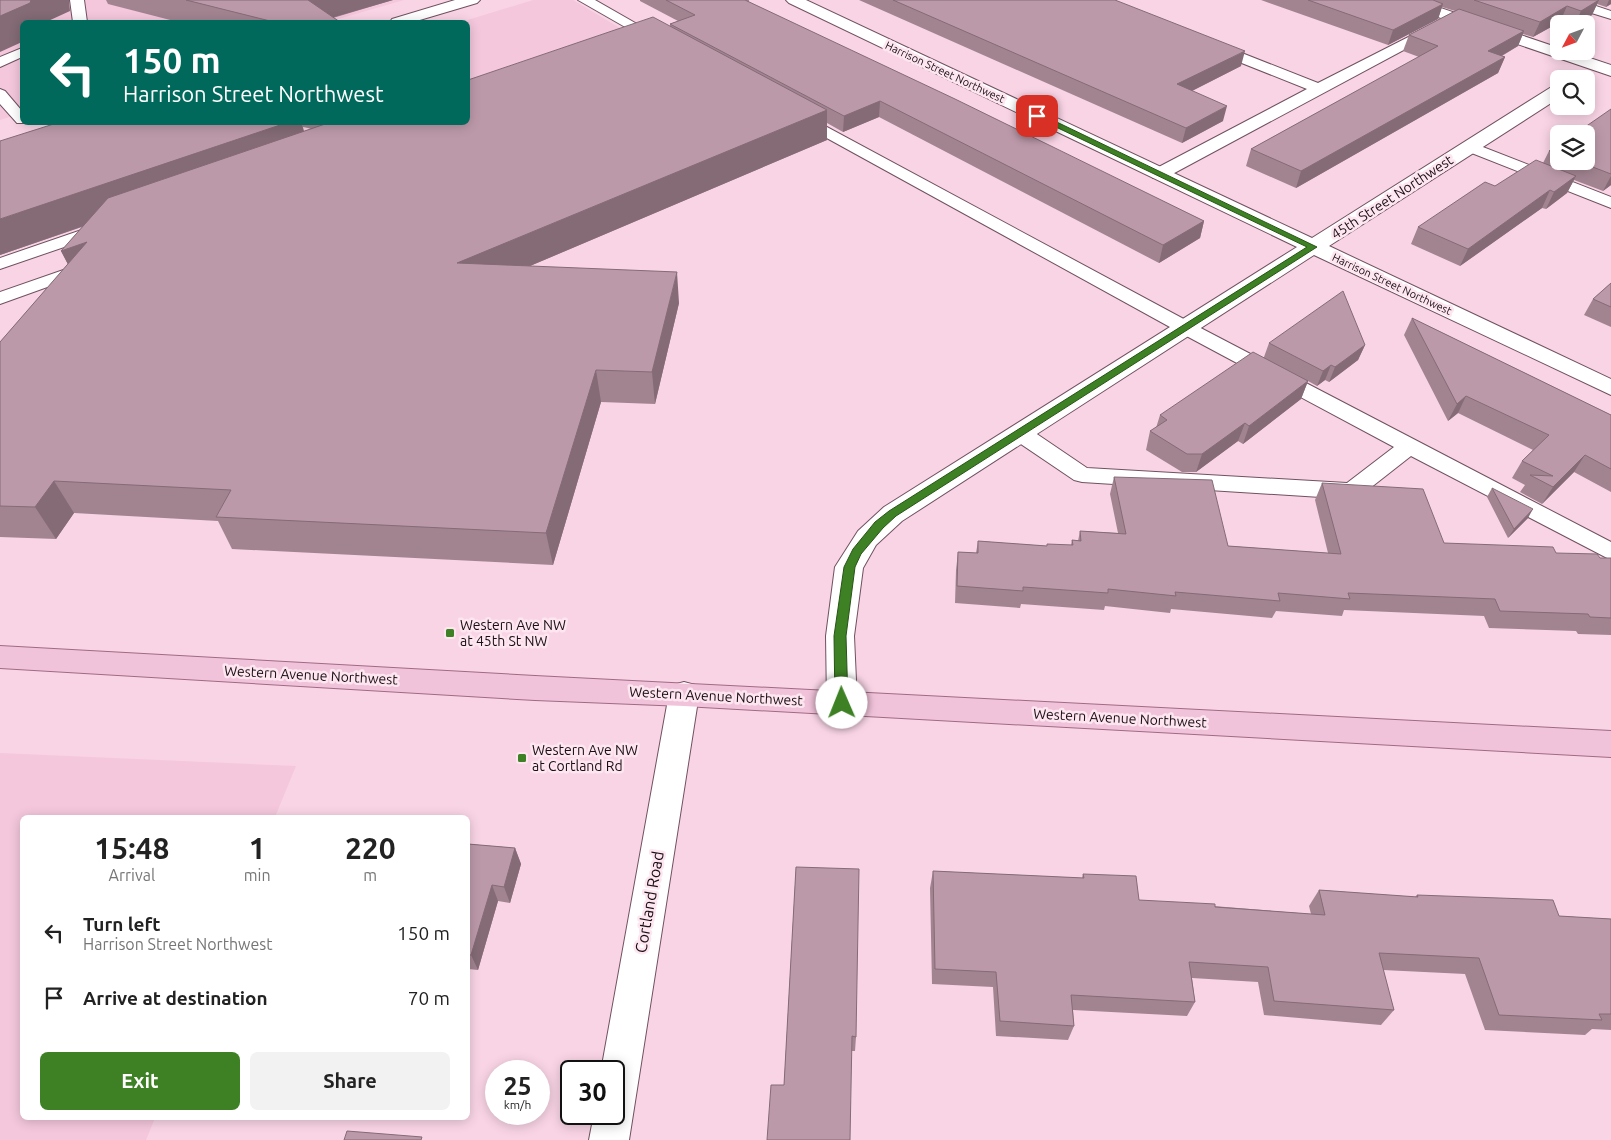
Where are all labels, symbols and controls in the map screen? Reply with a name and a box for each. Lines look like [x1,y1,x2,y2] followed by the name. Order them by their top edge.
[1550,15,1595,60] north arrow
[1550,15,1595,170] map controls
[883,39,1007,105] street label: Harrison Street Northwest
[40,40,105,105] icon: left
[123,40,221,80] text: 150 m
[1550,70,1595,115] button: search
[123,81,384,106] text: Harrison Street Northwest
[1016,95,1058,137] pin
[1023,102,1051,130] icon: arrive
[1550,125,1595,170] button: layers
[1328,151,1456,242] street label: 45th Street Northwest
[1330,251,1454,317] street label: Harrison Street Northwest
[460,617,566,649] place label: Western Ave NW at 45th St NW
[444,627,456,639] marker: Western Ave NW at 45th St NW
[224,662,399,688] street label: Western Avenue Northwest
[815,676,867,728] position arrow
[629,683,804,709] street label: Western Avenue Northwest
[1033,705,1208,731] street label: Western Avenue Northwest
[532,742,638,774] place label: Western Ave NW at Cortland Rd
[516,752,528,764] marker: Western Ave NW at Cortland Rd
[94,831,169,865] text: 15:48
[249,831,266,865] text: 1
[345,831,396,865] text: 220
[631,850,667,954] street label: Cortland Road
[109,866,155,884] text: Arrival
[244,866,271,884] text: min
[363,866,377,884] text: m
[83,913,161,935] text: Turn left
[40,919,68,947] icon: left
[397,922,450,944] text: 150 m
[83,935,273,953] text: Harrison Street Northwest
[40,984,68,1012] icon: arrive
[83,987,268,1009] text: Arrive at destination
[408,987,450,1009] text: 70 m
[40,1052,240,1110] button: Exit
[250,1052,450,1110] button: Share
[560,1060,625,1125] speed limit sign: 30
[503,1072,532,1100] text: 25
[504,1098,531,1111] text: km/h

